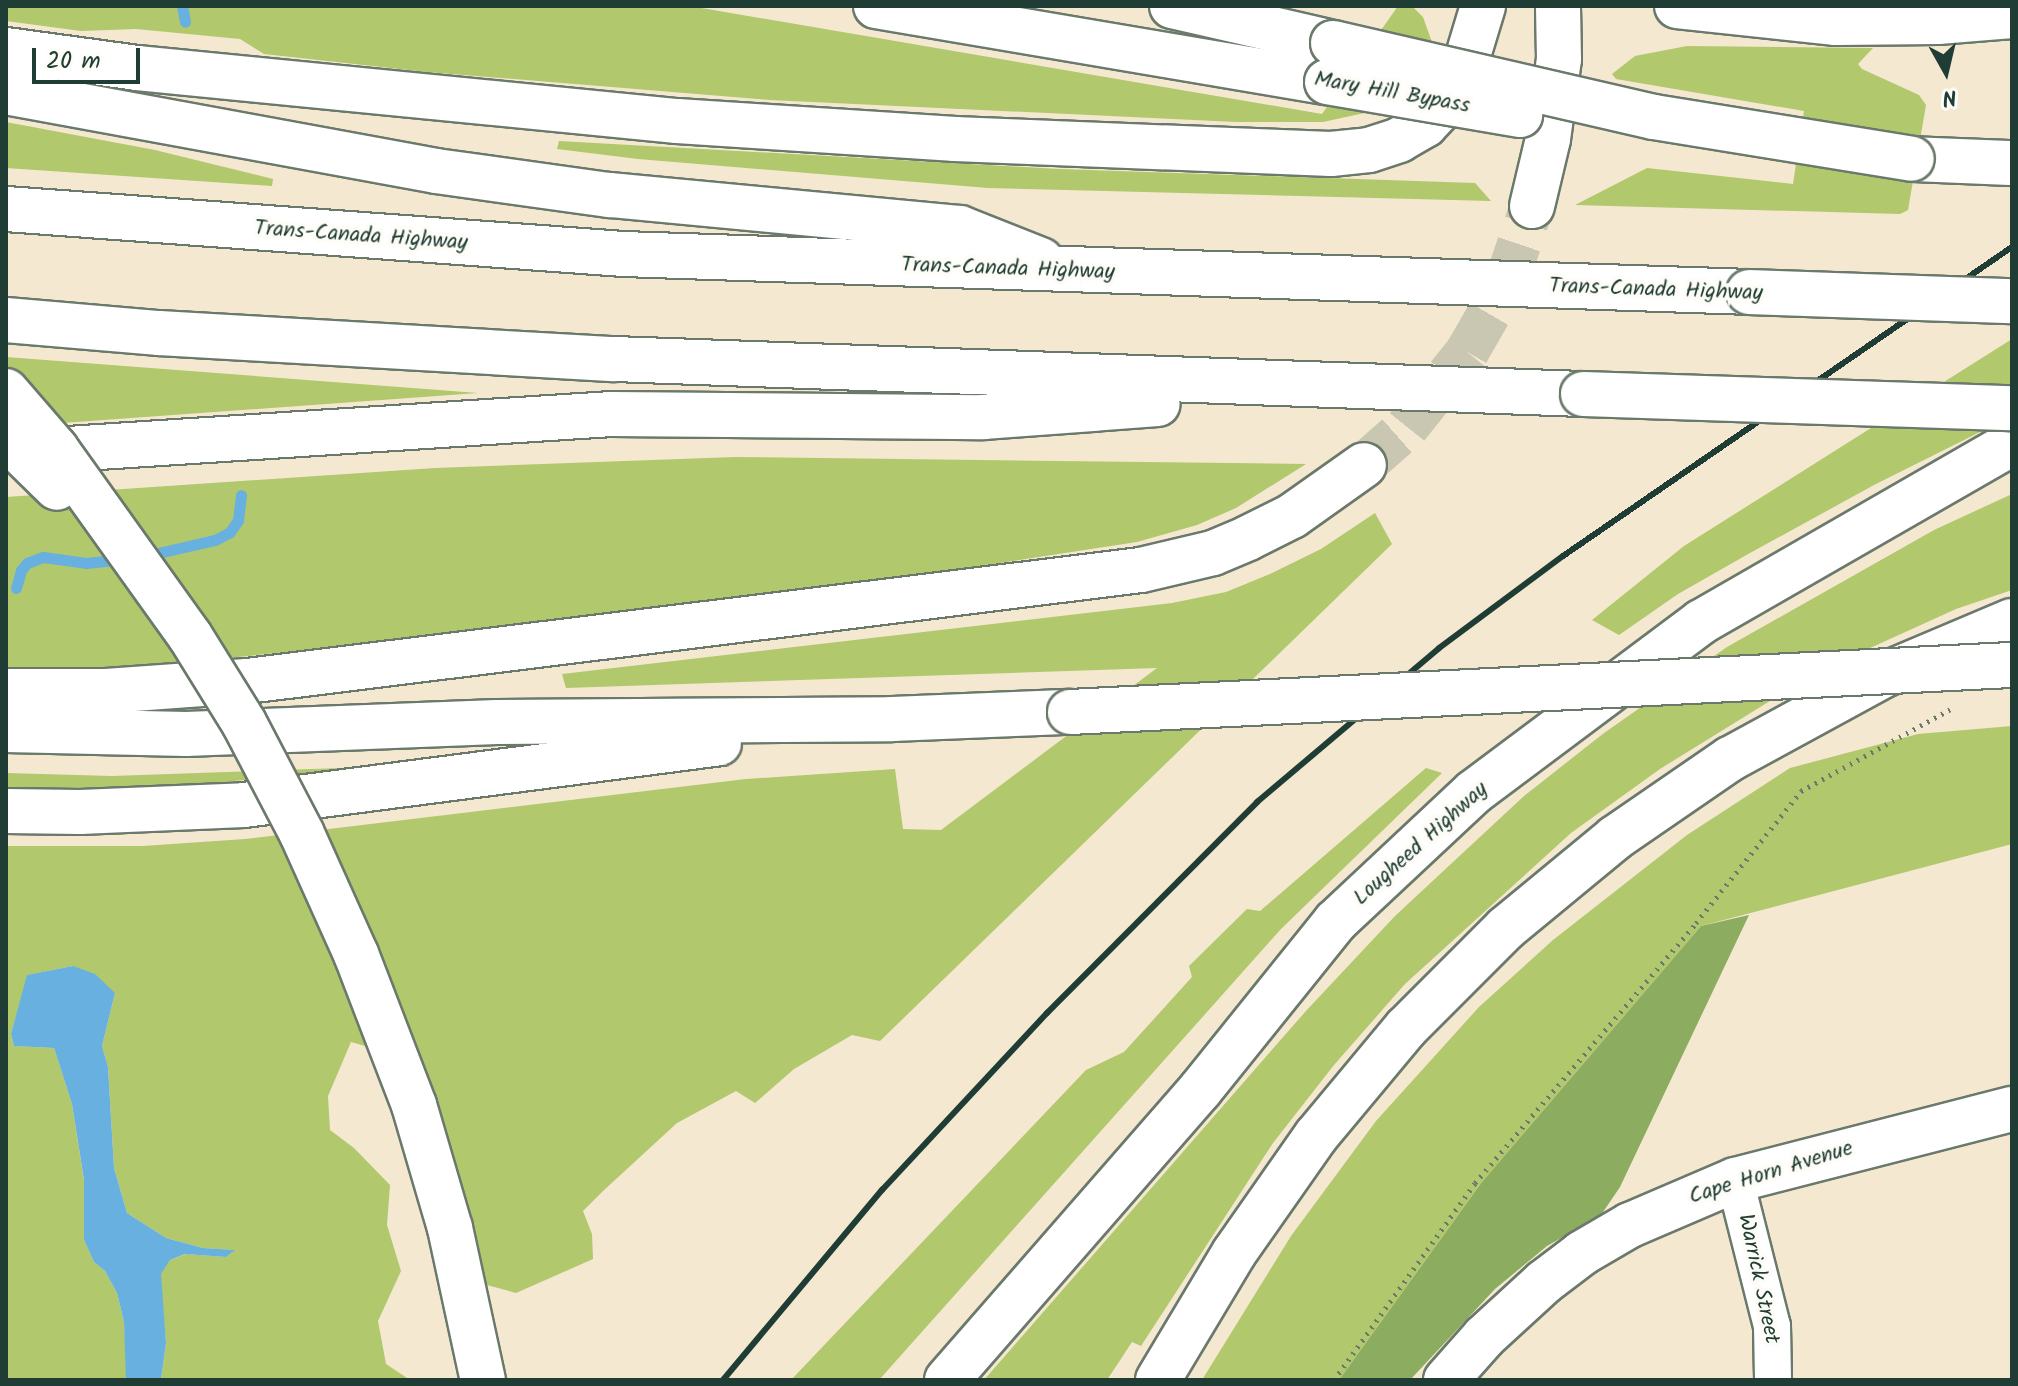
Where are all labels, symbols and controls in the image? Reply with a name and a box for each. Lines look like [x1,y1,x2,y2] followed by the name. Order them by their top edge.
[36,32,144,82] scale bar
[1906,32,1986,112] north arrow
[46,42,101,81] text: 20 m
[1312,66,1472,120] street label: Mary Hill Bypass
[1940,78,1959,115] text: N
[253,215,469,257] street label: Trans-Canada Highway
[901,252,1115,286] street label: Trans-Canada Highway
[1549,273,1763,307] street label: Trans-Canada Highway
[1348,777,1494,911] street label: Lougheed Highway
[1686,1136,1856,1210] street label: Cape Horn Avenue
[1731,1212,1785,1346] street label: Warrick Street

